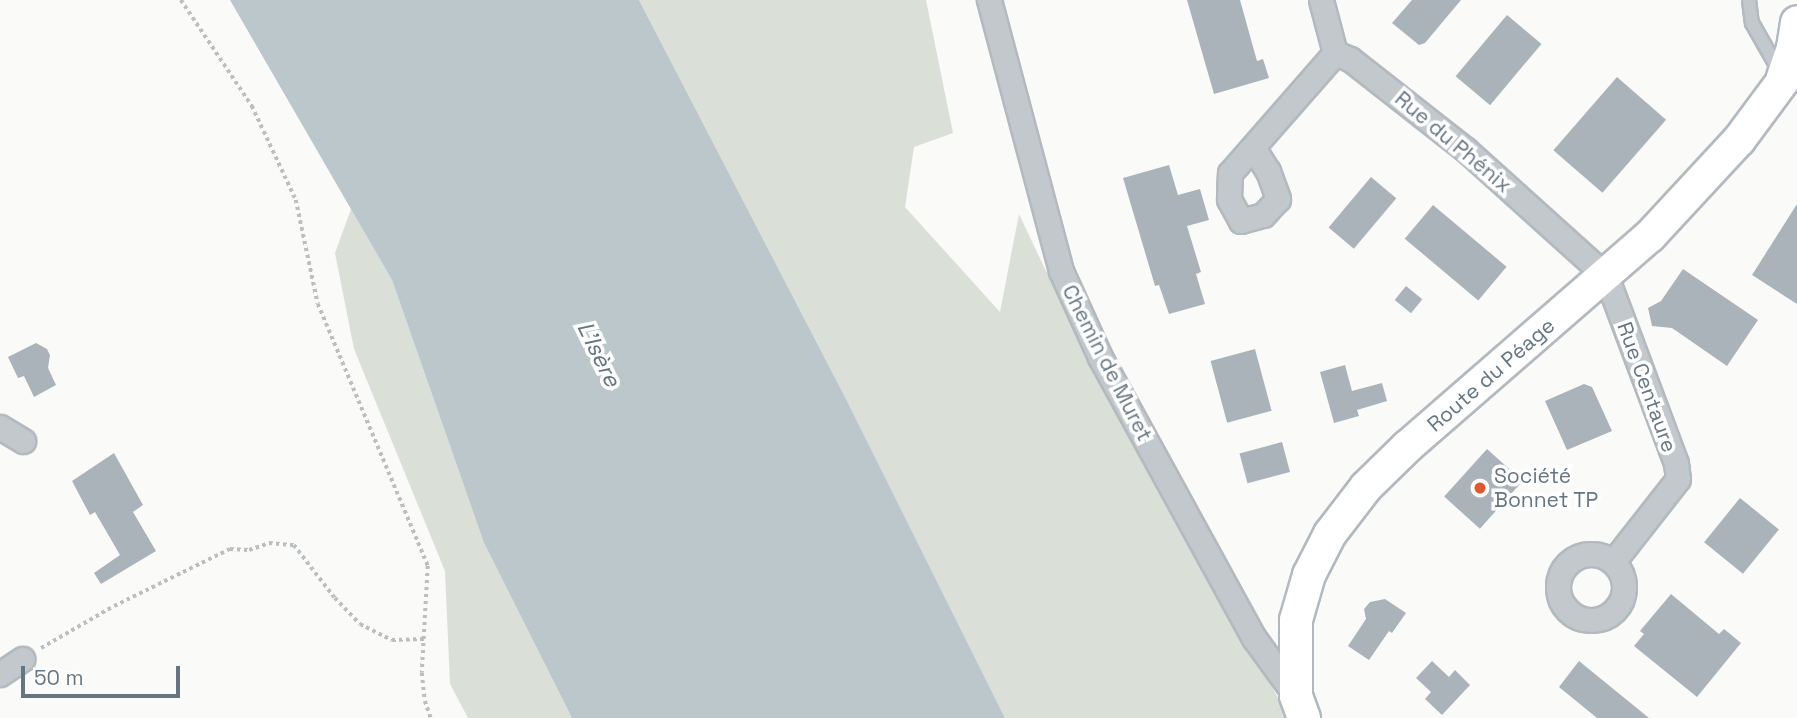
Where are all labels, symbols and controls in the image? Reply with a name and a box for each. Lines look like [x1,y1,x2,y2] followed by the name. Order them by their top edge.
[1390,86,1516,198] street label: Rue du Phénix
[1057,281,1157,445] street label: Chemin de Muret
[1422,313,1560,437] street label: Route du Péage
[571,317,627,391] water label: L'Isère
[1612,318,1682,456] street label: Rue Centaure
[1494,463,1599,513] place label: Société Bonnet TP
[1472,480,1488,496] marker: Société Bonnet TP
[24,652,184,696] scale bar
[34,664,84,691] text: 50 m

